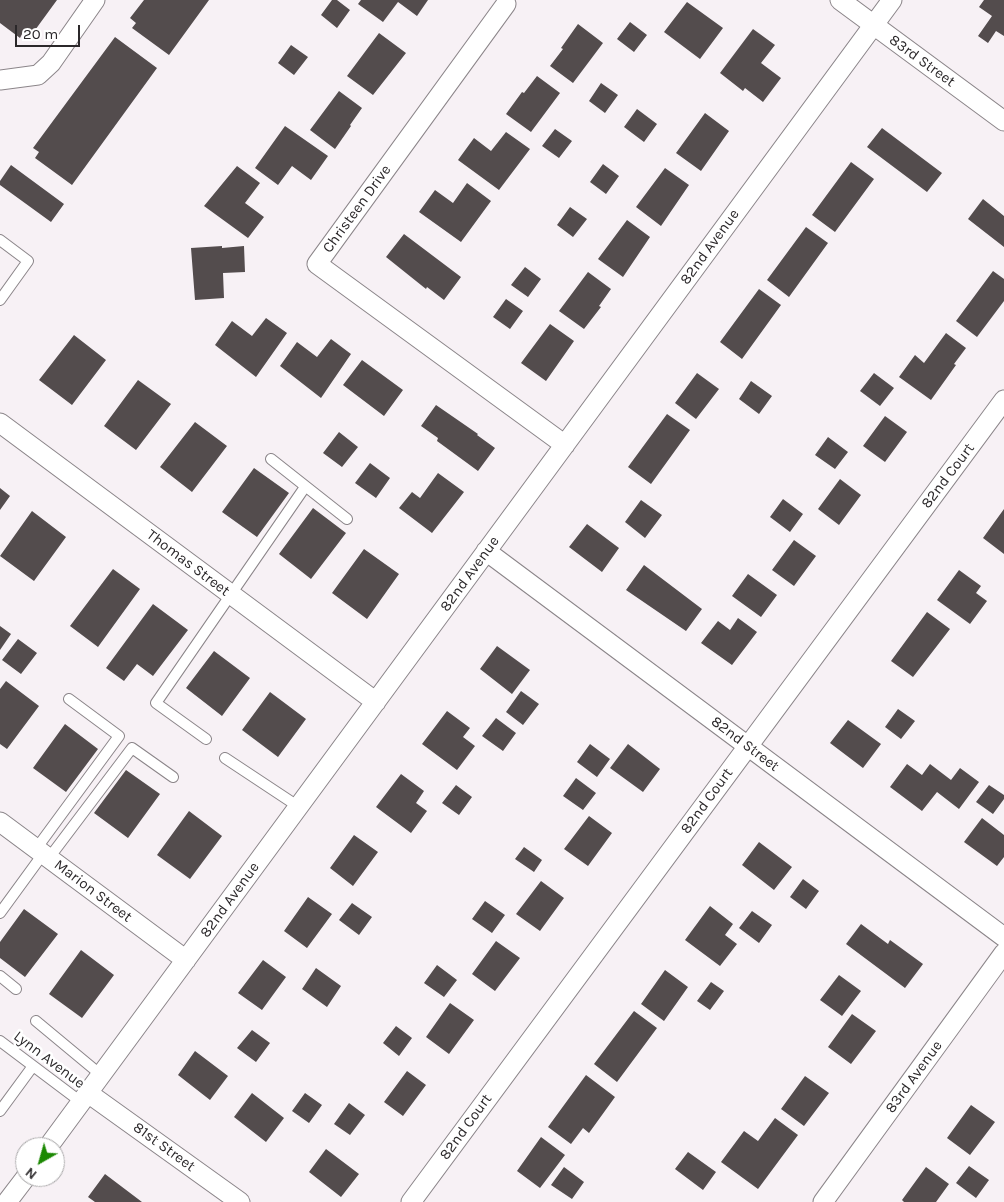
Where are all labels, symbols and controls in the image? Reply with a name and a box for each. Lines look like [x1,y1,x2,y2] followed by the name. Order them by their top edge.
[18,15,82,47] scale bar
[23,25,58,43] text: 20 m
[886,31,958,91] street label: 83rd Street
[319,161,395,257] street label: Christeen Drive
[677,206,743,288] street label: 82nd Avenue
[918,440,978,512] street label: 82nd Court
[143,526,233,600] street label: Thomas Street
[437,533,503,615] street label: 82nd Avenue
[707,713,783,775] street label: 82nd Street
[677,765,737,837] street label: 82nd Court
[51,856,135,926] street label: Marion Street
[197,859,263,941] street label: 82nd Avenue
[10,1027,88,1093] street label: Lynn Avenue
[882,1037,946,1117] street label: 83rd Avenue
[436,1091,496,1163] street label: 82nd Court
[129,1118,199,1176] street label: 81st Street
[15,1137,65,1187] north arrow
[22,1164,40,1183] text: N

